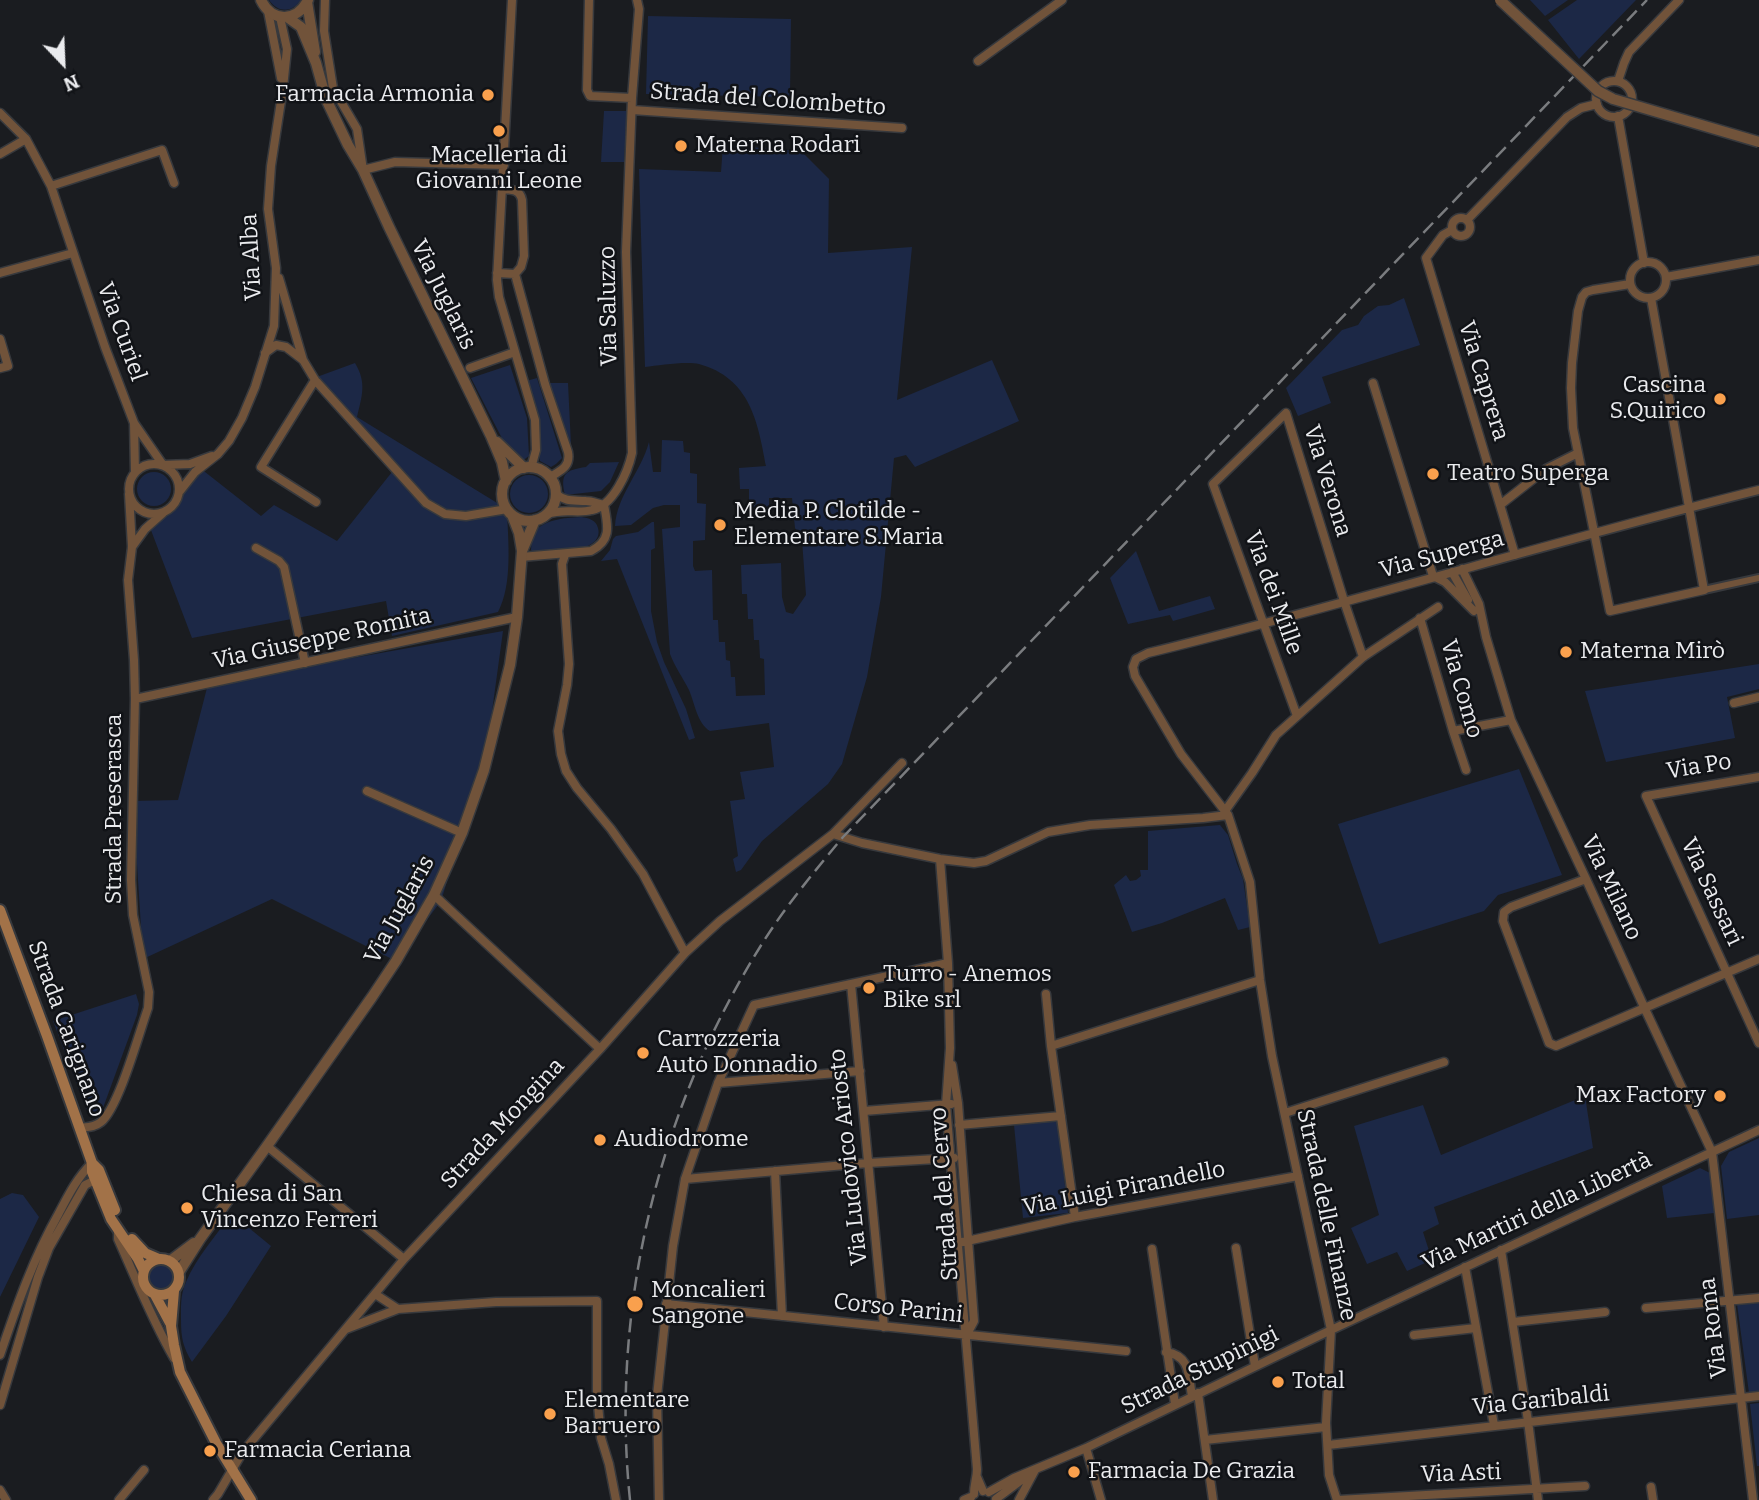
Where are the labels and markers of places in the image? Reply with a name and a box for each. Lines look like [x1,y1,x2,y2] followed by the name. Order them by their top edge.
[275,81,474,109] place label: Farmacia Armonia
[480,87,496,103] marker: Farmacia Armonia
[491,123,507,139] marker: Macelleria di Giovanni Leone
[695,132,860,160] place label: Materna Rodari
[673,138,689,154] marker: Materna Rodari
[416,142,582,196] place label: Macelleria di Giovanni Leone
[1610,372,1706,426] place label: Cascina S.Quirico
[1712,391,1728,407] marker: Cascina S.Quirico
[1447,460,1609,488] place label: Teatro Superga
[1425,466,1441,482] marker: Teatro Superga
[734,498,944,552] place label: Media P. Clotilde - Elementare S.Maria
[712,517,728,533] marker: Media P. Clotilde - Elementare S.Maria
[1580,638,1725,666] place label: Materna Mirò
[1558,644,1574,660] marker: Materna Mirò
[883,961,1052,1015] place label: Turro - Anemos Bike srl
[861,980,877,996] marker: Turro - Anemos Bike srl
[657,1026,818,1080] place label: Carrozzeria Auto Donnadio
[635,1045,651,1061] marker: Carrozzeria Auto Donnadio
[1576,1082,1706,1110] place label: Max Factory
[1712,1088,1728,1104] marker: Max Factory
[614,1126,749,1154] place label: Audiodrome
[592,1132,608,1148] marker: Audiodrome
[201,1181,378,1235] place label: Chiesa di San Vincenzo Ferreri
[179,1200,195,1216] marker: Chiesa di San Vincenzo Ferreri
[651,1277,766,1331] place label: Moncalieri Sangone
[625,1294,645,1314] marker: Moncalieri Sangone
[1292,1368,1345,1396] place label: Total
[1270,1374,1286,1390] marker: Total
[564,1387,689,1441] place label: Elementare Barruero
[542,1406,558,1422] marker: Elementare Barruero
[224,1437,411,1465] place label: Farmacia Ceriana
[202,1443,218,1459] marker: Farmacia Ceriana
[1088,1458,1295,1486] place label: Farmacia De Grazia
[1066,1464,1082,1480] marker: Farmacia De Grazia

